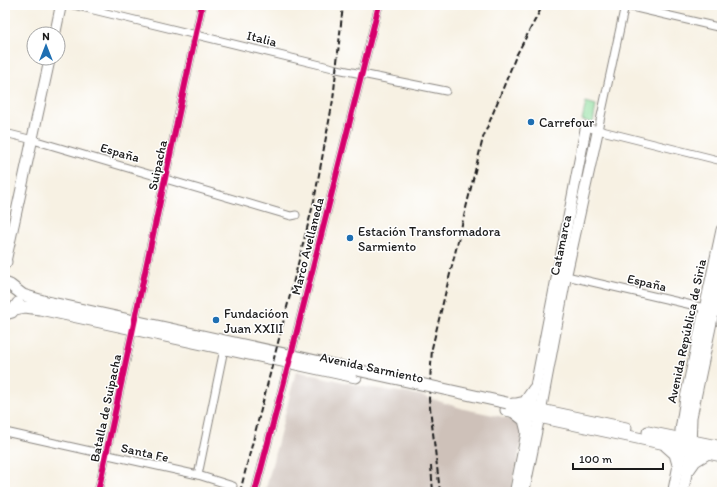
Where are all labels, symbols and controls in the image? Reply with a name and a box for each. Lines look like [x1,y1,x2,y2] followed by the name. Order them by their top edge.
[26,26,66,66] north arrow
[245,28,279,49] street label: Italia
[42,30,50,43] text: N
[539,115,595,130] place label: Carrefour
[526,117,536,127] marker: Carrefour
[145,138,170,192] street label: Suipacha
[99,140,142,165] street label: España
[288,196,327,296] street label: Marco Avellaneda
[547,213,574,277] street label: Catamarca
[358,224,501,254] place label: Estación Transformadora Sarmiento
[345,233,355,243] marker: Estación Transformadora Sarmiento
[664,257,709,405] street label: Avenida República de Siria
[626,271,669,294] street label: España
[224,306,289,336] place label: Fundacióon Juan XXIII
[211,315,221,325] marker: Fundacióon Juan XXIII
[319,349,425,386] street label: Avenida Sarmiento
[87,352,124,463] street label: Batalla de Suipacha
[120,440,170,465] street label: Santa Fe
[573,445,663,471] scale bar
[579,452,612,466] text: 100 m

